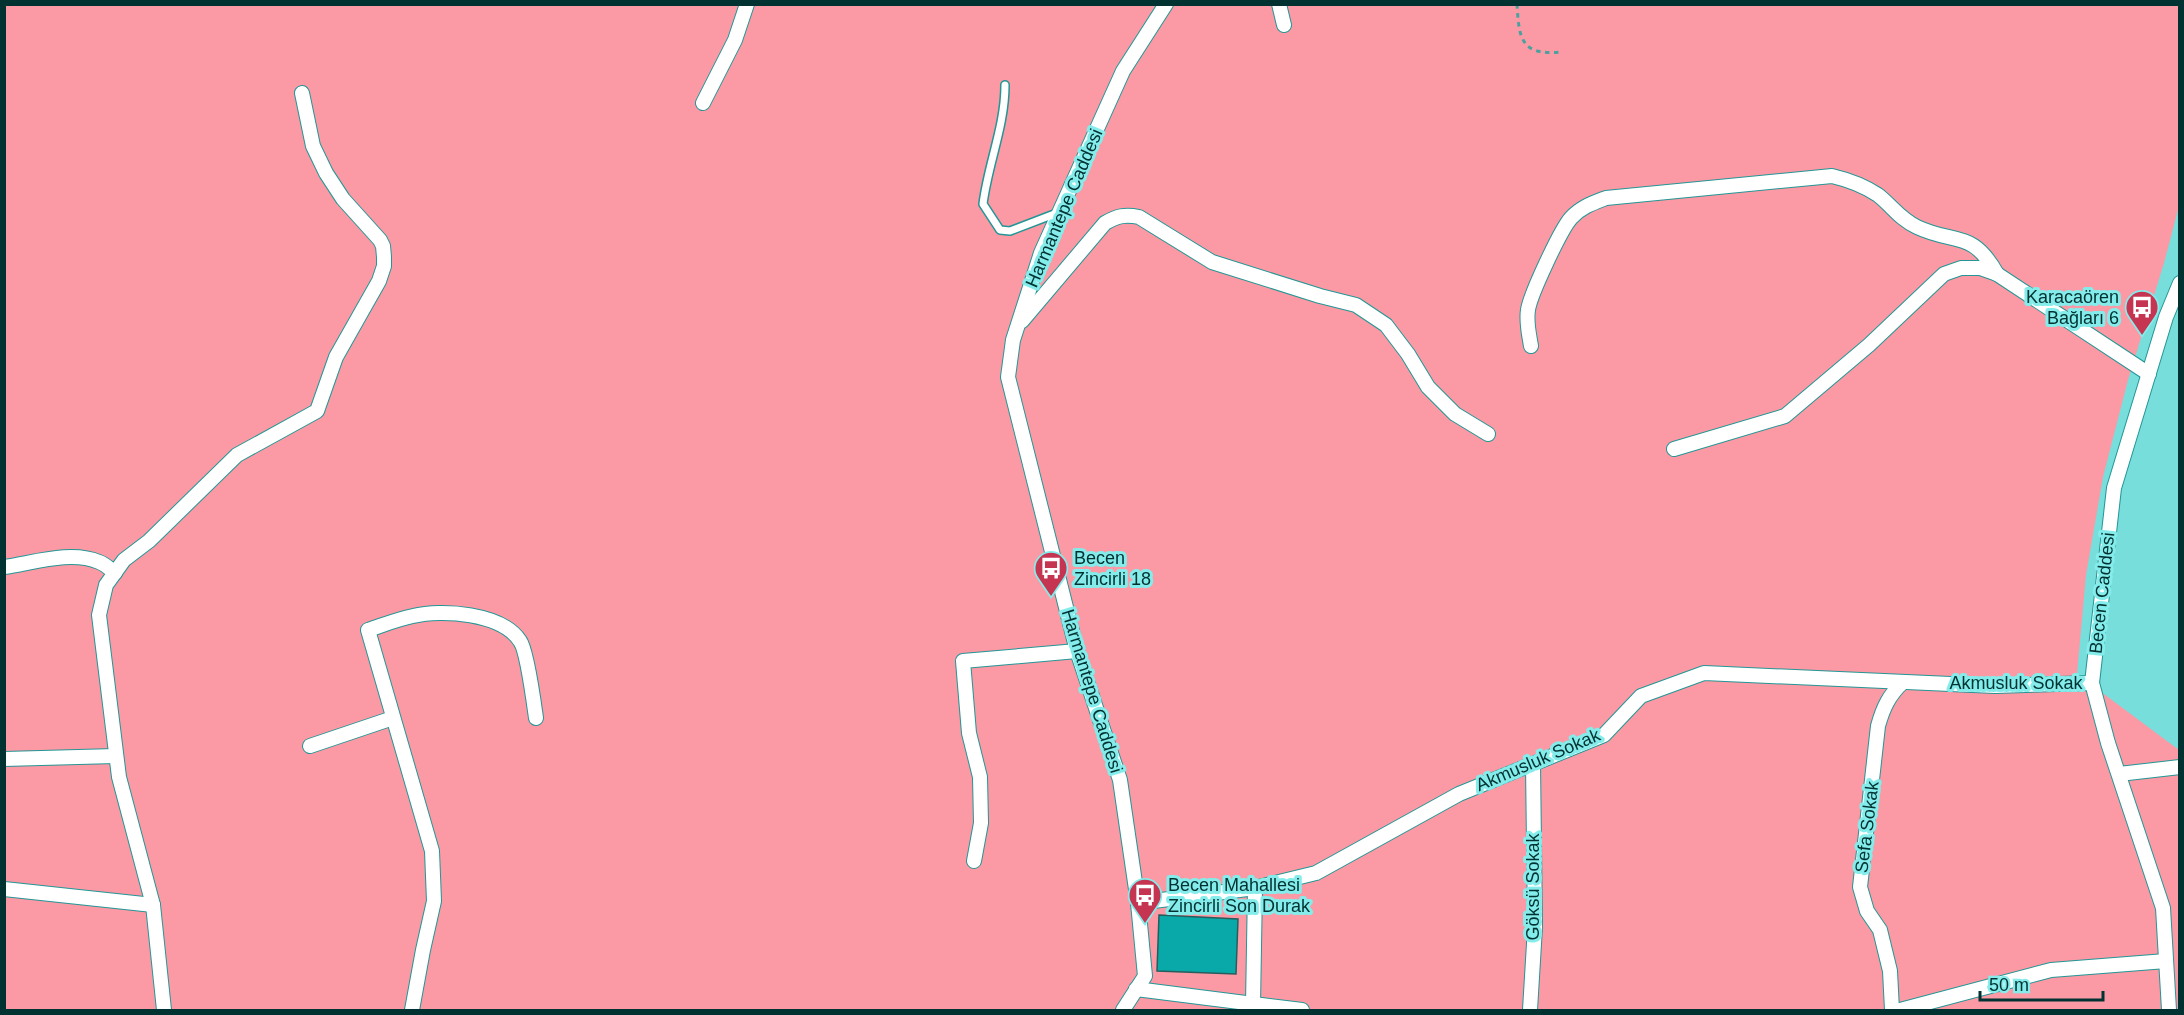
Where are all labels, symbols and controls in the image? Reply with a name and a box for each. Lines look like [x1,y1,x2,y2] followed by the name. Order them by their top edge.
[1022,126,1106,290] street label: Harmantepe Caddesi
[2026,287,2119,328] place label: Karacaören Bağları 6
[2124,289,2160,336] bus stop icon: Karacaören Bağları 6
[2086,531,2118,655] street label: Becen Caddesi
[1074,548,1151,589] place label: Becen Zincirli 18
[1033,550,1069,597] bus stop icon: Becen Zincirli 18
[1058,607,1126,775] street label: Harmantepe Caddesi
[1949,673,2084,693] street label: Akmusluk Sokak
[1473,724,1604,795] street label: Akmusluk Sokak
[1851,779,1883,874] street label: Sefa Sokak
[1523,832,1543,941] street label: Göksü Sokak
[1168,875,1311,916] place label: Becen Mahallesi Zincirli Son Durak
[1127,877,1163,924] bus stop icon: Becen Mahallesi Zincirli Son Durak
[1980,964,2103,1002] scale bar
[1989,975,2029,995] text: 50 m

